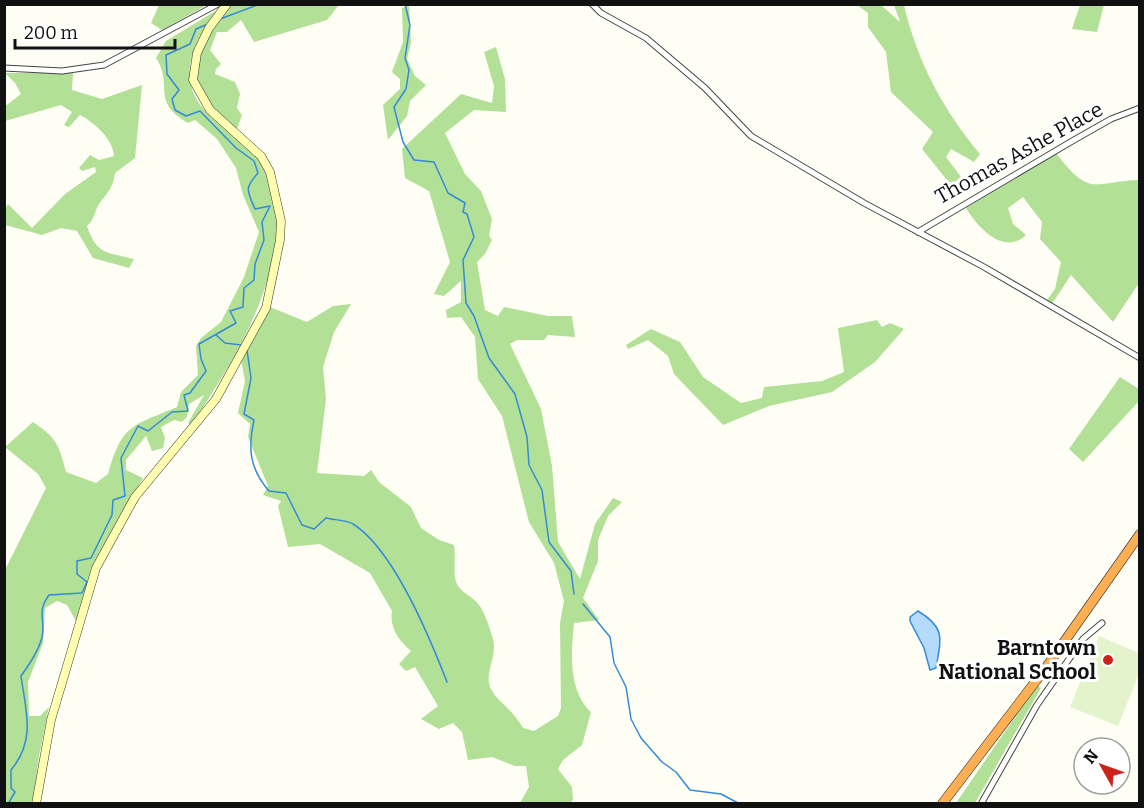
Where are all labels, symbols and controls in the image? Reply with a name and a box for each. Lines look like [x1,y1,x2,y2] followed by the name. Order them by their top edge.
[15,12,176,50] scale bar
[24,22,78,44] text: 200 m
[931,96,1107,210] street label: Thomas Ashe Place
[938,635,1096,685] place label: Barntown National School
[1101,653,1115,667] marker: Barntown National School
[1072,736,1132,796] north arrow
[1080,746,1102,768] text: N

